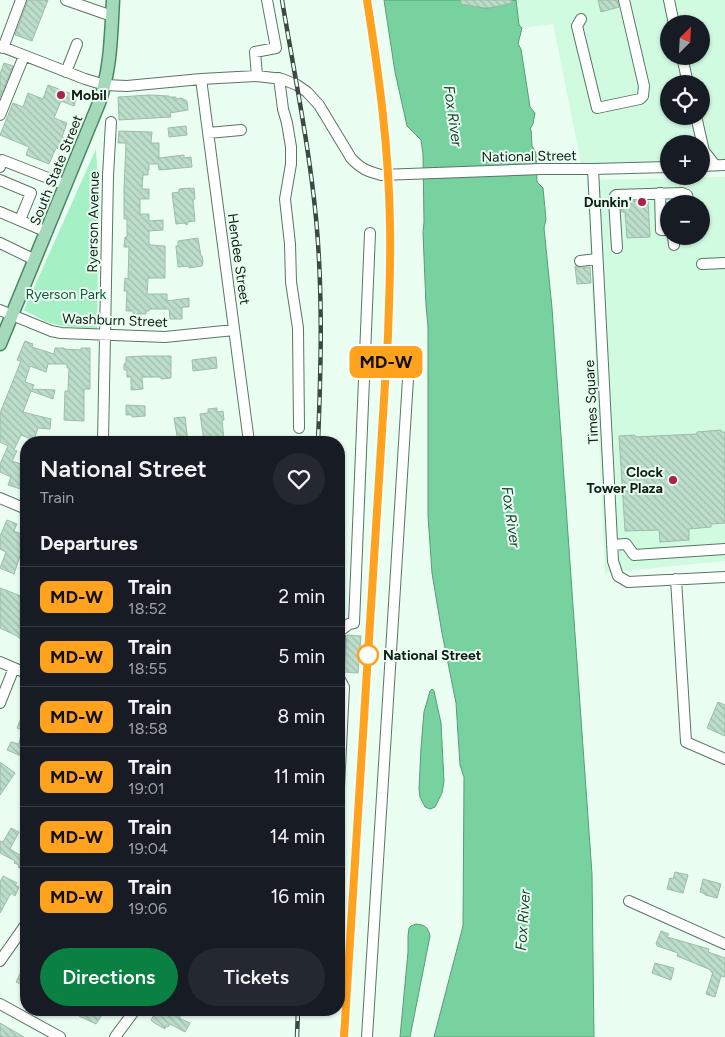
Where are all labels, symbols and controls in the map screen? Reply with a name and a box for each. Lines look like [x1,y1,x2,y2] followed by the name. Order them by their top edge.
[660,15,710,65] north arrow
[660,15,710,245] map controls
[660,75,710,125] button: locate
[440,84,466,149] water label: Fox River
[71,87,107,104] place label: Mobil
[55,89,67,101] marker: Mobil
[27,112,86,228] street label: South State Street
[660,135,710,185] button: +
[481,147,577,166] street label: National Street
[84,171,103,273] street label: Ryerson Avenue
[584,194,632,211] place label: Dunkin'
[660,195,710,245] button: −
[636,196,648,208] marker: Dunkin'
[224,212,253,306] street label: Hendee Street
[26,286,107,303] park label: Ryerson Park
[62,310,168,331] street label: Washburn Street
[351,346,421,378] line badge: MD-W
[359,351,413,373] text: MD-W
[581,359,602,445] street label: Times Square
[273,453,325,505] button: heart
[40,454,207,483] text: National Street
[587,464,663,497] place label: Clock Tower Plaza
[667,474,679,486] marker: Clock Tower Plaza
[498,485,524,550] water label: Fox River
[40,488,74,507] text: Train
[40,532,138,555] text: Departures
[128,576,172,599] text: Train
[279,585,325,608] text: 2 min
[50,586,103,608] text: MD-W
[128,599,167,618] text: 18:52
[128,636,172,659] text: Train
[357,644,379,666] marker: National Street
[278,645,325,668] text: 5 min
[50,646,103,668] text: MD-W
[383,647,482,664] place label: National Street
[128,659,167,678] text: 18:55
[128,696,172,719] text: Train
[277,705,325,728] text: 8 min
[50,706,103,728] text: MD-W
[128,719,168,738] text: 18:58
[128,756,172,779] text: Train
[273,765,325,788] text: 11 min
[50,766,103,788] text: MD-W
[128,779,165,798] text: 19:01
[128,816,172,839] text: Train
[269,825,325,848] text: 14 min
[50,826,103,848] text: MD-W
[128,839,168,858] text: 19:04
[128,876,172,899] text: Train
[271,885,325,908] text: 16 min
[50,886,103,908] text: MD-W
[512,888,534,951] water label: Fox River
[128,899,167,918] text: 19:06
[40,948,178,1006] button: Directions
[188,948,325,1006] button: Tickets

